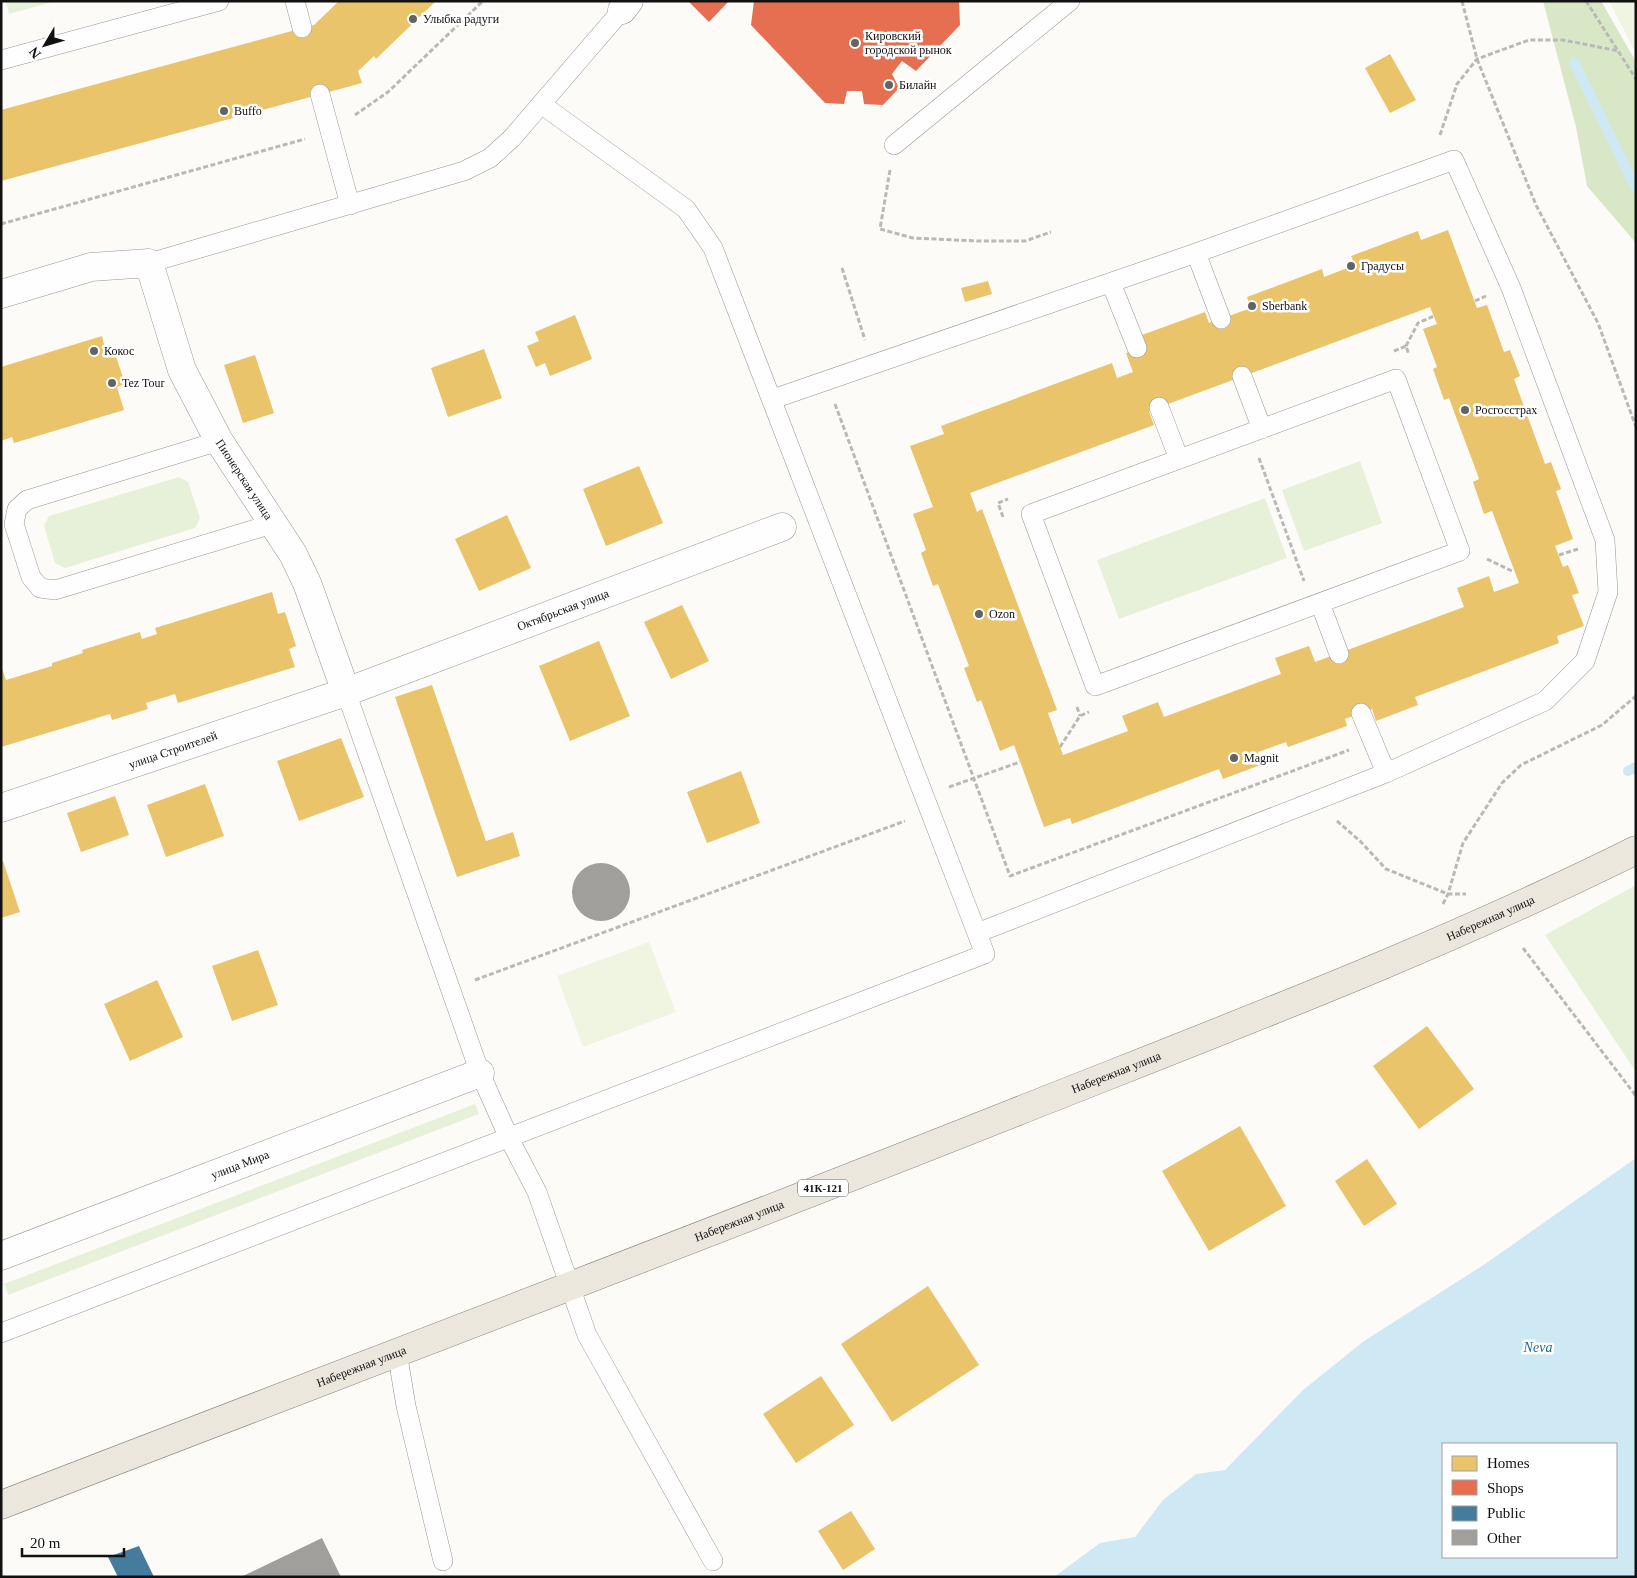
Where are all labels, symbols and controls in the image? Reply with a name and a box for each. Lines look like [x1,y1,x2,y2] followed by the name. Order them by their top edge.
[423,12,500,26] place label: Улыбка радуги
[407,13,419,25] marker: Улыбка радуги
[20,20,70,70] north arrow
[865,29,952,57] place label: Кировский городской рынок
[849,37,861,49] marker: Кировский городской рынок
[26,44,44,61] text: N
[899,78,937,92] place label: Билайн
[883,79,895,91] marker: Билайн
[234,104,262,118] place label: Buffo
[218,105,230,117] marker: Buffo
[1361,259,1404,273] place label: Градусы
[1345,260,1357,272] marker: Градусы
[1262,299,1307,313] place label: Sberbank
[1246,300,1258,312] marker: Sberbank
[104,344,134,358] place label: Кокос
[88,345,100,357] marker: Кокос
[122,376,164,390] place label: Tez Tour
[106,377,118,389] marker: Tez Tour
[1475,403,1537,417] place label: Росгосстрах
[1459,404,1471,416] marker: Росгосстрах
[213,436,276,523] street label: Пионерская улица
[515,586,611,634] street label: Октябрьская улица
[989,607,1015,621] place label: Ozon
[973,608,985,620] marker: Ozon
[127,728,220,772] street label: улица Строителей
[1244,751,1279,765] place label: Magnit
[1228,752,1240,764] marker: Magnit
[1444,892,1537,944] street label: Набережная улица
[1069,1048,1163,1096] street label: Набережная улица
[209,1147,272,1182] street label: улица Мира
[798,1180,848,1196] road number: 41К-121
[692,1197,787,1244] street label: Набережная улица
[1523,1340,1552,1355] water label: Neva
[315,1343,409,1390] street label: Набережная улица
[1442,1443,1617,1558] legend
[1487,1455,1530,1471] text: Homes
[1487,1480,1524,1496] text: Shops
[1487,1505,1526,1521] text: Public
[22,1526,125,1558] scale bar
[1487,1530,1521,1546] text: Other
[30,1535,61,1551] text: 20 m

